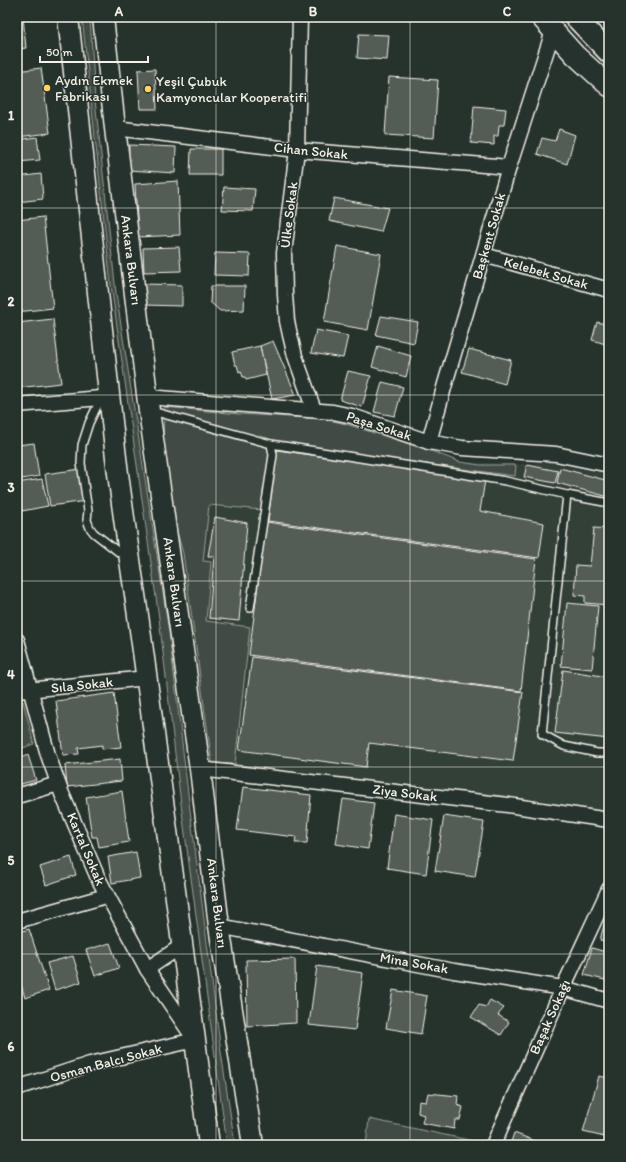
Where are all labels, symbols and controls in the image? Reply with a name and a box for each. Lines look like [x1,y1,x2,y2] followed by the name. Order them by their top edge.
[114,4,124,19] text: A
[309,4,318,19] text: B
[503,4,512,19] text: C
[40,38,148,64] scale bar
[46,45,72,59] text: 50 m
[55,72,134,105] place label: Aydın Ekmek Fabrikası
[156,73,307,106] place label: Yeşil Çubuk Kamyoncular Kooperatifi
[42,83,52,93] marker: Aydın Ekmek Fabrikası
[143,84,153,94] marker: Yeşil Çubuk Kamyoncular Kooperatifi
[8,108,14,123] text: 1
[273,139,350,163] street label: Cihan Sokak
[276,180,302,249] street label: Ülke Sokak
[469,191,509,281] street label: Başkent Sokak
[117,214,145,306] street label: Ankara Bulvarı
[502,253,590,293] street label: Kelebek Sokak
[8,294,15,309] text: 2
[344,407,414,445] street label: Paşa Sokak
[7,480,15,495] text: 3
[159,536,189,628] street label: Ankara Bulvarı
[7,667,15,682] text: 4
[50,673,115,697] street label: Sıla Sokak
[372,781,439,805] street label: Ziya Sokak
[63,810,109,888] street label: Kartal Sokak
[8,853,15,868] text: 5
[203,857,231,949] street label: Ankara Bulvarı
[378,949,450,978] street label: Mina Sokak
[526,977,574,1057] street label: Başak Sokağı
[8,1039,15,1054] text: 6
[48,1040,164,1086] street label: Osman Balcı Sokak

